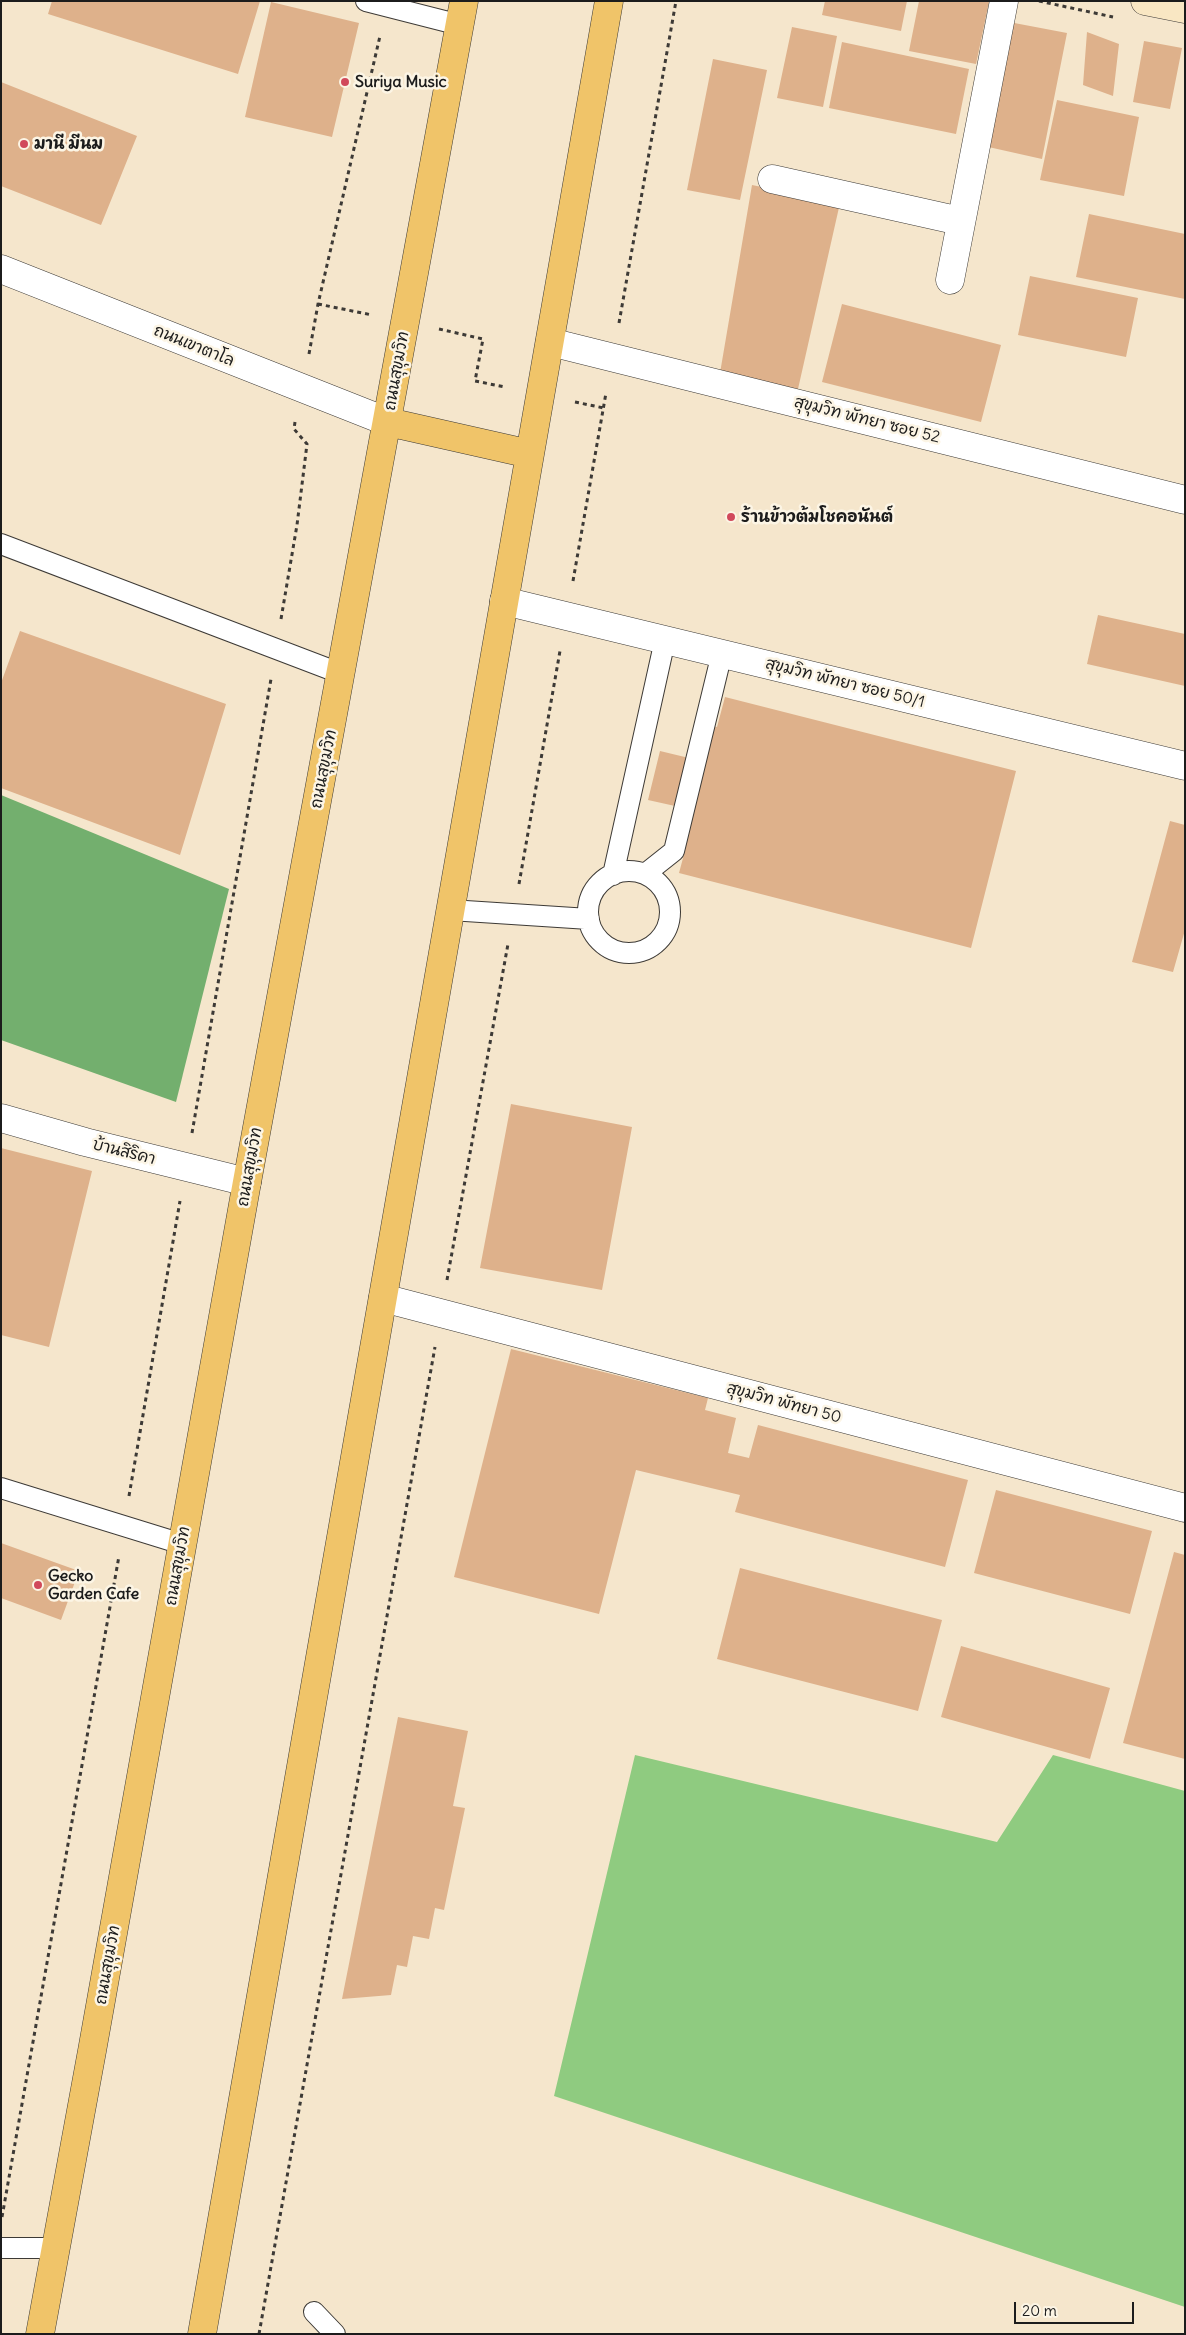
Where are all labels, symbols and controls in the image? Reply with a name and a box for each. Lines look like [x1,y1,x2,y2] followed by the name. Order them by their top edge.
[355,72,447,92] place label: Suriya Music
[339,76,351,88] marker: Suriya Music
[34,134,103,154] place label: มานี มีนม
[18,138,30,150] marker: มานี มีนม
[151,321,237,371] street label: ถนนเขาตาโล
[381,330,413,412] street label: ถนนสุขุมวิท
[792,393,942,447] street label: สุขุมวิท พัทยา ซอย 52
[741,507,893,527] place label: ร้านข้าวต้มโชคอนันต์
[725,511,737,523] marker: ร้านข้าวต้มโชคอนันต์
[764,654,926,712] street label: สุขุมวิท พัทยา ซอย 50/1
[307,728,341,810] street label: ถนนสุขุมวิท
[234,1126,266,1208] street label: ถนนสุขุมวิท
[91,1135,157,1169] street label: บ้านสิริคา
[725,1379,843,1427] street label: สุขุมวิท พัทยา 50
[162,1525,194,1607] street label: ถนนสุขุมวิท
[48,1566,139,1604] place label: Gecko Garden Cafe
[32,1579,44,1591] marker: Gecko Garden Cafe
[92,1924,124,2006] street label: ถนนสุขุมวิท
[1016,2292,1136,2324] scale bar
[1022,2301,1057,2320] text: 20 m

